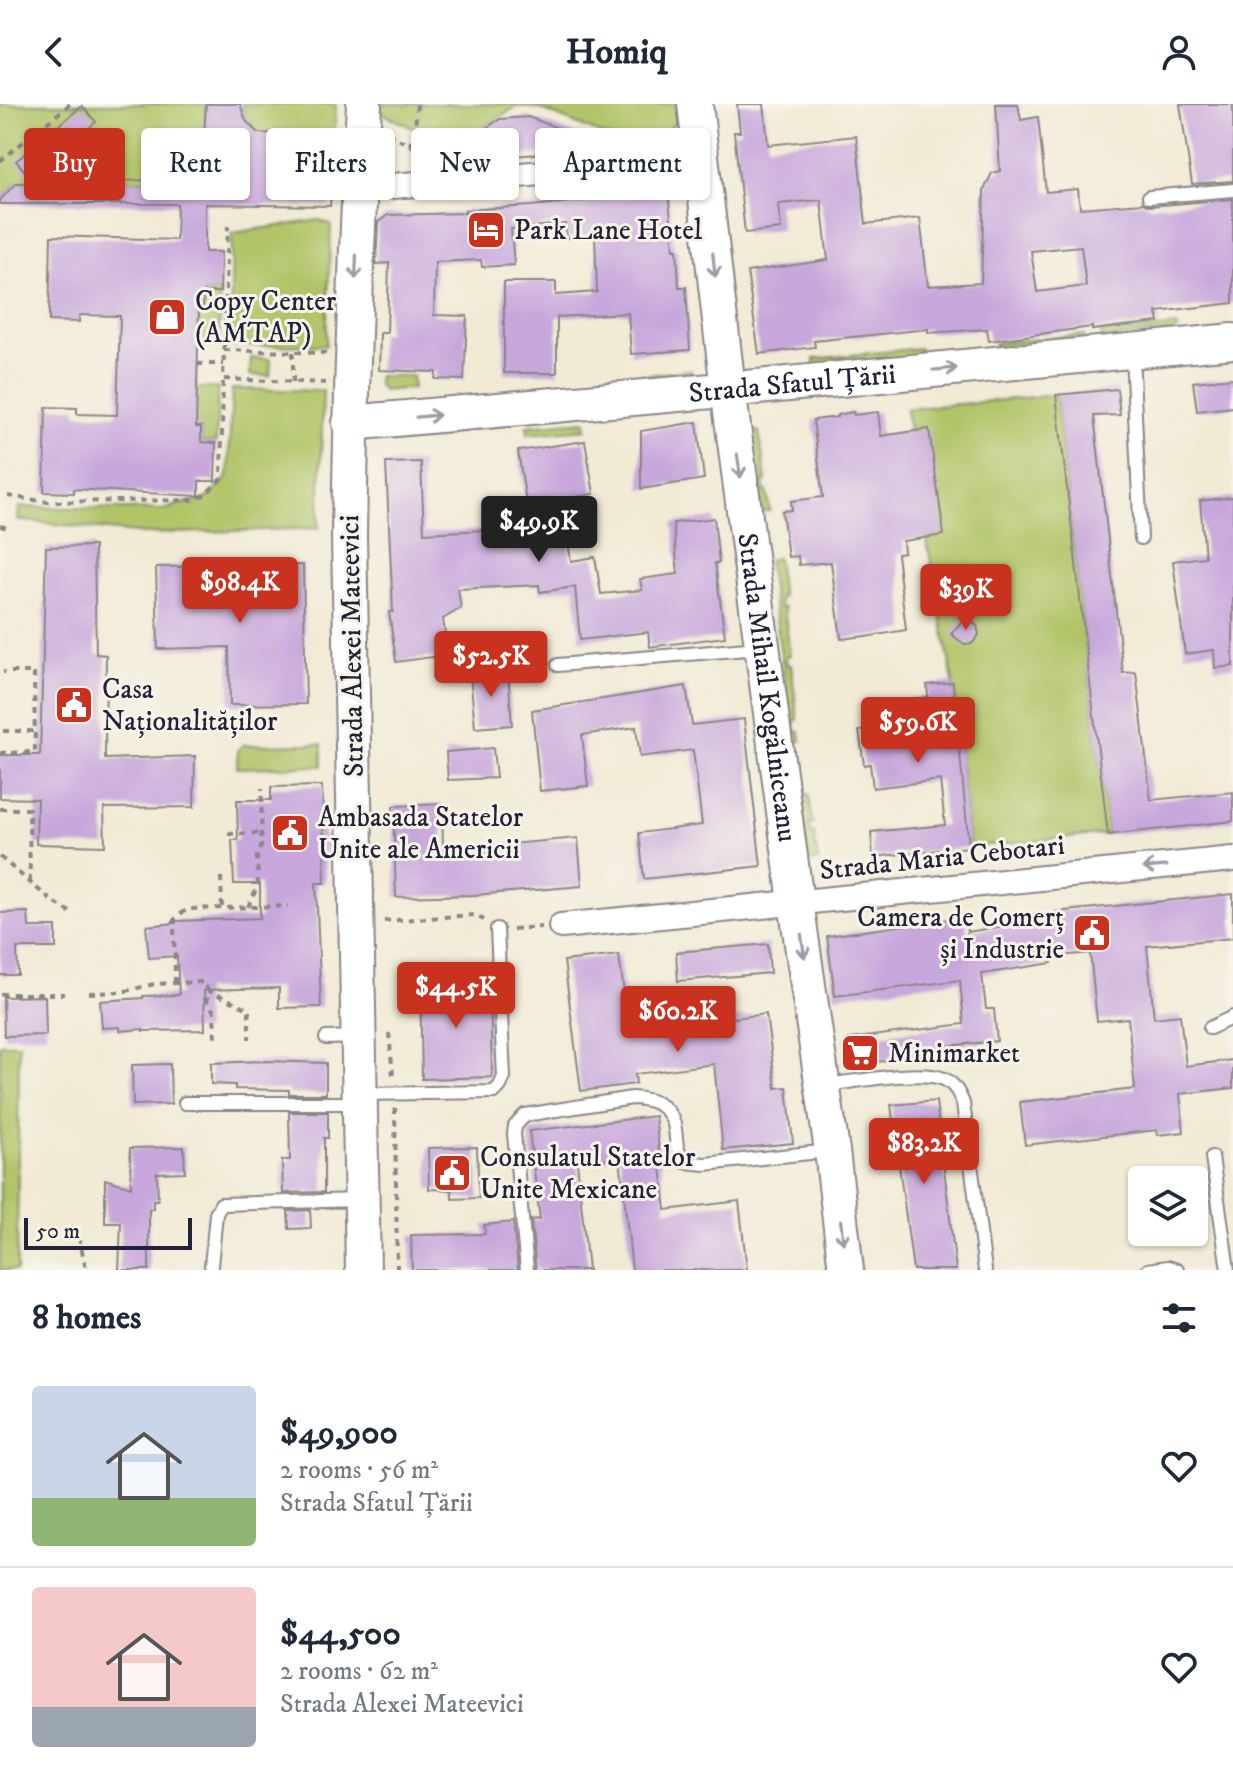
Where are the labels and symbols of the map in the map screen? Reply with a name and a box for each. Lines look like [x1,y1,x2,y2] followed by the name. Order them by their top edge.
[465,209,507,251] hotel icon: Park Lane Hotel
[514,213,703,248] place label: Park Lane Hotel
[706,251,721,278] one-way arrow
[348,253,363,280] one-way arrow
[195,284,337,351] place label: Copy Center (AMTAP)
[146,296,188,338] shop icon: Copy Center (AMTAP)
[687,356,897,410] street label: Strada Sfatul Țării
[931,361,958,376] one-way arrow
[414,408,441,423] one-way arrow
[732,453,747,479] one-way arrow
[474,496,604,564] pin: $49.9K
[332,514,372,778] street label: Strada Alexei Mateevici
[730,531,805,844] street label: Strada Mihail Kogălniceanu
[175,557,305,625] pin: $98.4K
[919,564,1013,632] pin: $39K
[426,631,556,699] pin: $52.5K
[102,672,278,739] place label: Casa Naționalităților
[53,684,95,726] public building icon: Casa Naționalităților
[853,697,983,765] pin: $59.6K
[318,800,524,867] place label: Ambasada Statelor Unite ale Americii
[269,812,311,854] public building icon: Ambasada Statelor Unite ale Americii
[818,828,1066,888] street label: Strada Maria Cebotari
[1142,859,1169,874] one-way arrow
[857,900,1064,967] place label: Camera de Comerț și Industrie
[1071,912,1113,954] public building icon: Camera de Comerț și Industrie
[795,932,810,959] one-way arrow
[391,962,521,1030] pin: $44.5K
[613,986,743,1054] pin: $60.2K
[839,1032,881,1074] supermarket icon: Minimarket
[888,1036,1020,1071] place label: Minimarket
[859,1118,989,1186] pin: $83.2K
[480,1140,696,1207] place label: Consulatul Statelor Unite Mexicane
[431,1152,473,1194] public building icon: Consulatul Statelor Unite Mexicane
[24,1214,192,1250] scale bar
[834,1218,849,1244] one-way arrow

